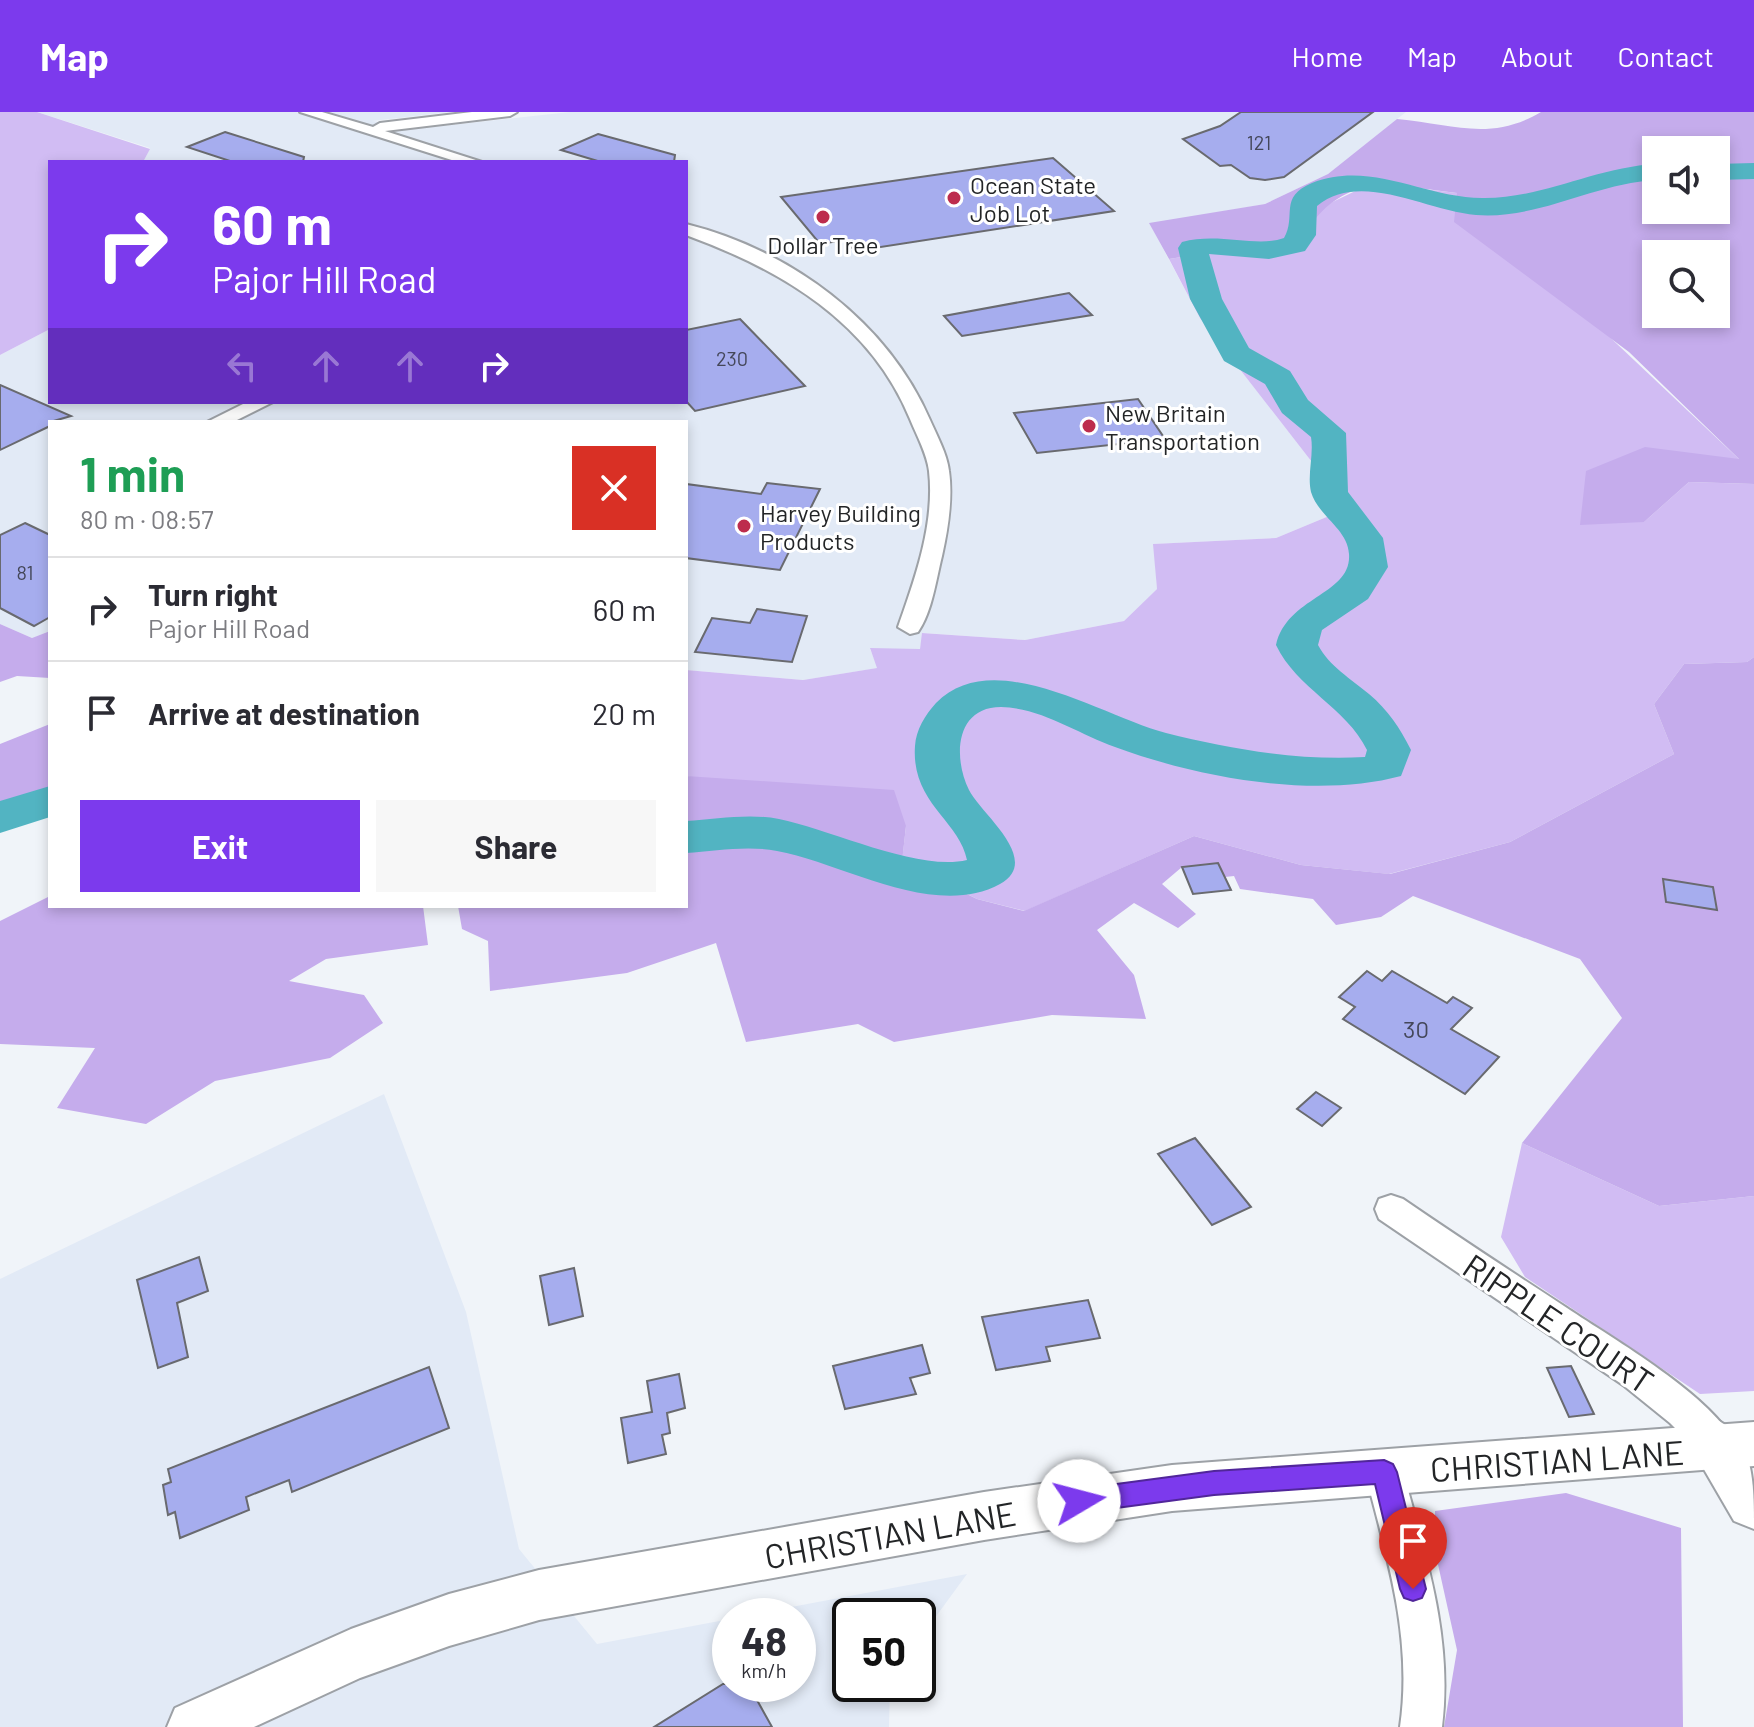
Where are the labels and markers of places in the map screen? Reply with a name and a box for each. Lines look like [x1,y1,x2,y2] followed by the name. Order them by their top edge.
[970,170,1096,227] place label: Ocean State Job Lot
[945,189,963,207] marker: Ocean State Job Lot
[814,208,832,226] marker: Dollar Tree
[767,230,879,259] place label: Dollar Tree
[1105,398,1260,455] place label: New Britain Transportation
[1080,417,1098,435] marker: New Britain Transportation
[760,498,921,555] place label: Harvey Building Products
[735,517,753,535] marker: Harvey Building Products
[1379,1507,1447,1589] pin

